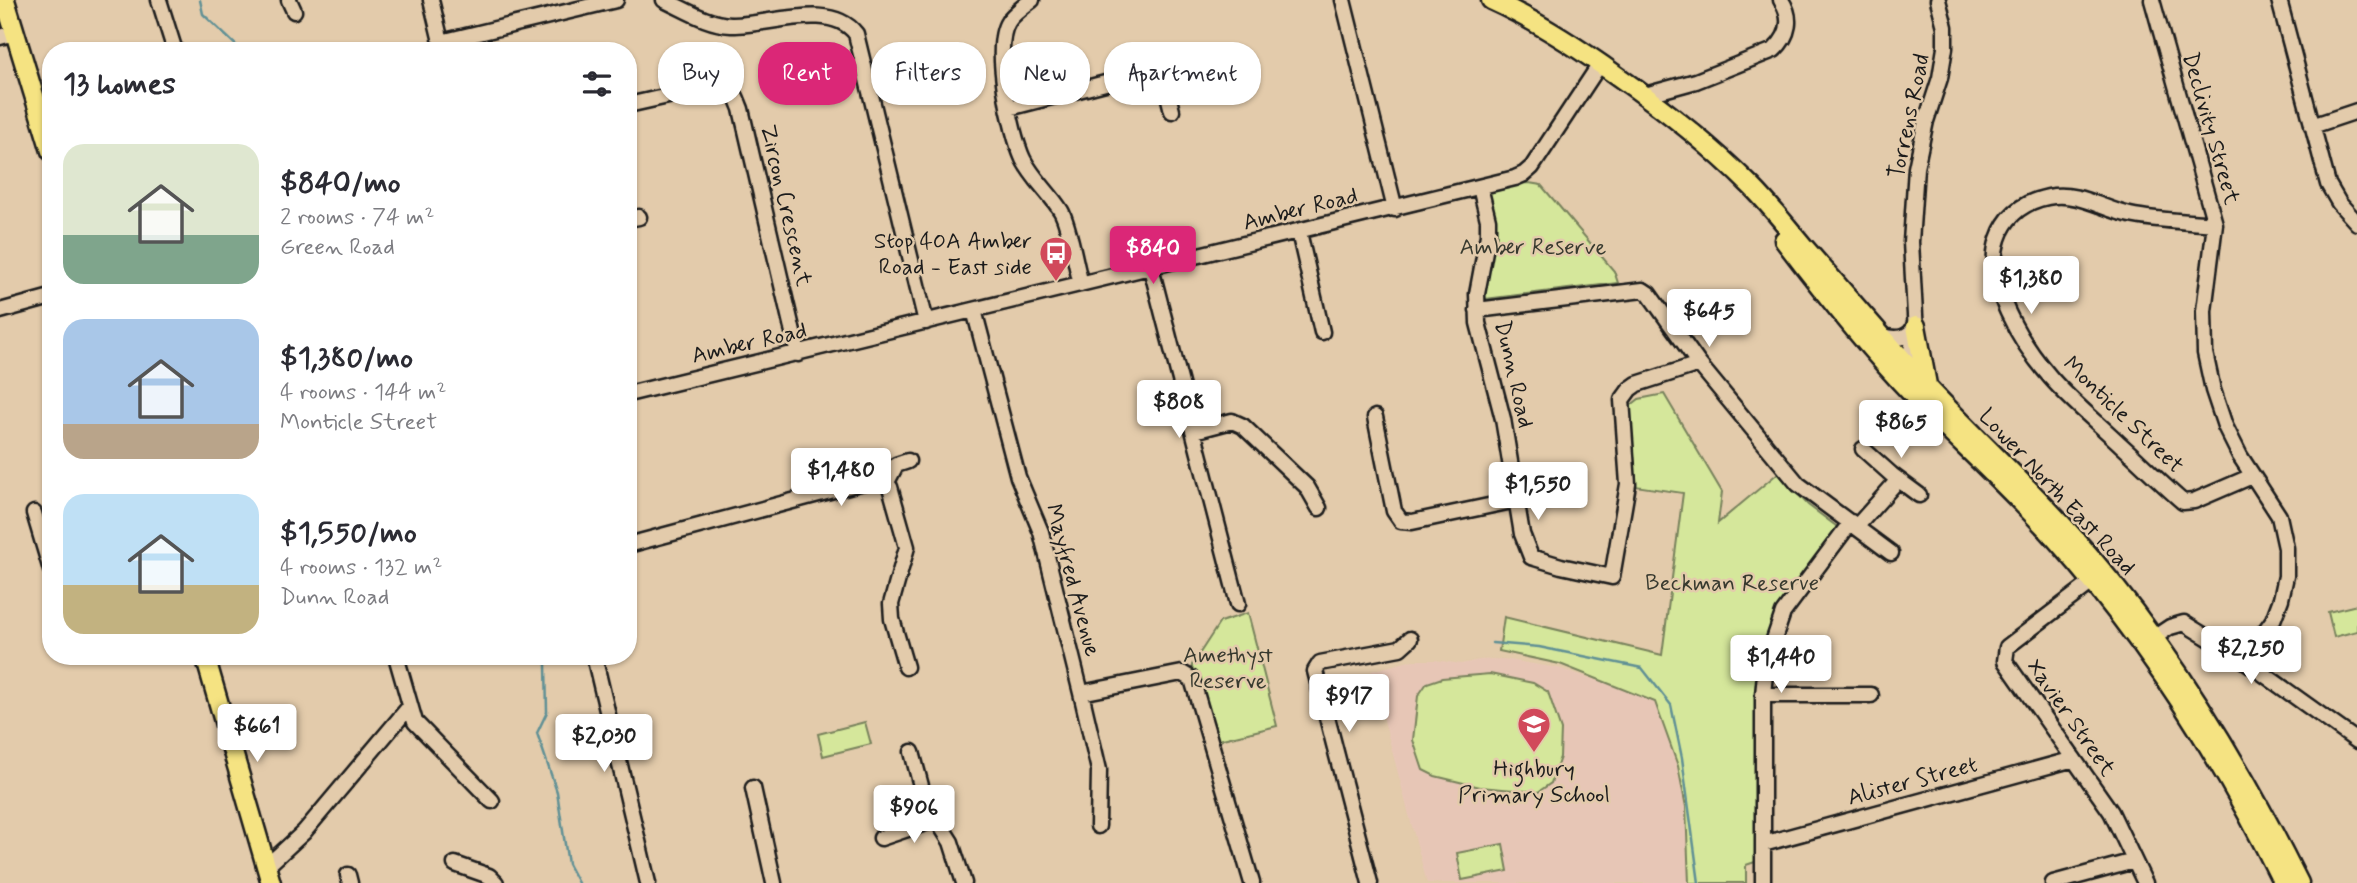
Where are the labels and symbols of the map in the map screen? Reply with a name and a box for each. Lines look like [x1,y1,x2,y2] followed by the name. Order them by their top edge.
[2174,49,2246,209] street label: Declivity Street
[1882,51,1938,182] street label: Torrens Road
[752,122,818,290] street label: Zircon Crescent
[1240,181,1361,239] street label: Amber Road
[1112,226,1194,286] pin: $840
[874,227,1032,283] place label: Stop 40A Amber Road - East side
[1460,233,1607,263] park label: Amber Reserve
[1037,234,1075,283] bus stop icon: Stop 40A Amber Road - East side
[1974,256,2088,316] pin: $1,380
[1668,290,1750,349] pin: $645
[689,316,810,372] street label: Amber Road
[1486,318,1540,431] street label: Dunn Road
[2056,350,2190,481] street label: Monticle Street
[1138,380,1220,440] pin: $808
[1860,400,1942,460] pin: $865
[1971,403,2142,582] street label: Lower North East Road
[784,448,898,508] pin: $1,480
[1481,462,1595,522] pin: $1,550
[1037,501,1107,660] street label: Mayfred Avenue
[1645,569,1819,599] park label: Beckman Reserve
[2194,626,2308,686] pin: $2,250
[1724,636,1838,695] pin: $1,440
[1183,641,1273,697] park label: Amethyst Reserve
[2019,654,2122,783] street label: Xavier Street
[1308,674,1390,734] pin: $917
[216,704,298,764] pin: $661
[1515,705,1553,754] school or university icon: Highbury Primary School
[547,714,661,774] pin: $2,030
[1844,750,1981,814] street label: Alister Street
[1458,755,1610,811] place label: Highbury Primary School
[873,786,955,845] pin: $906

